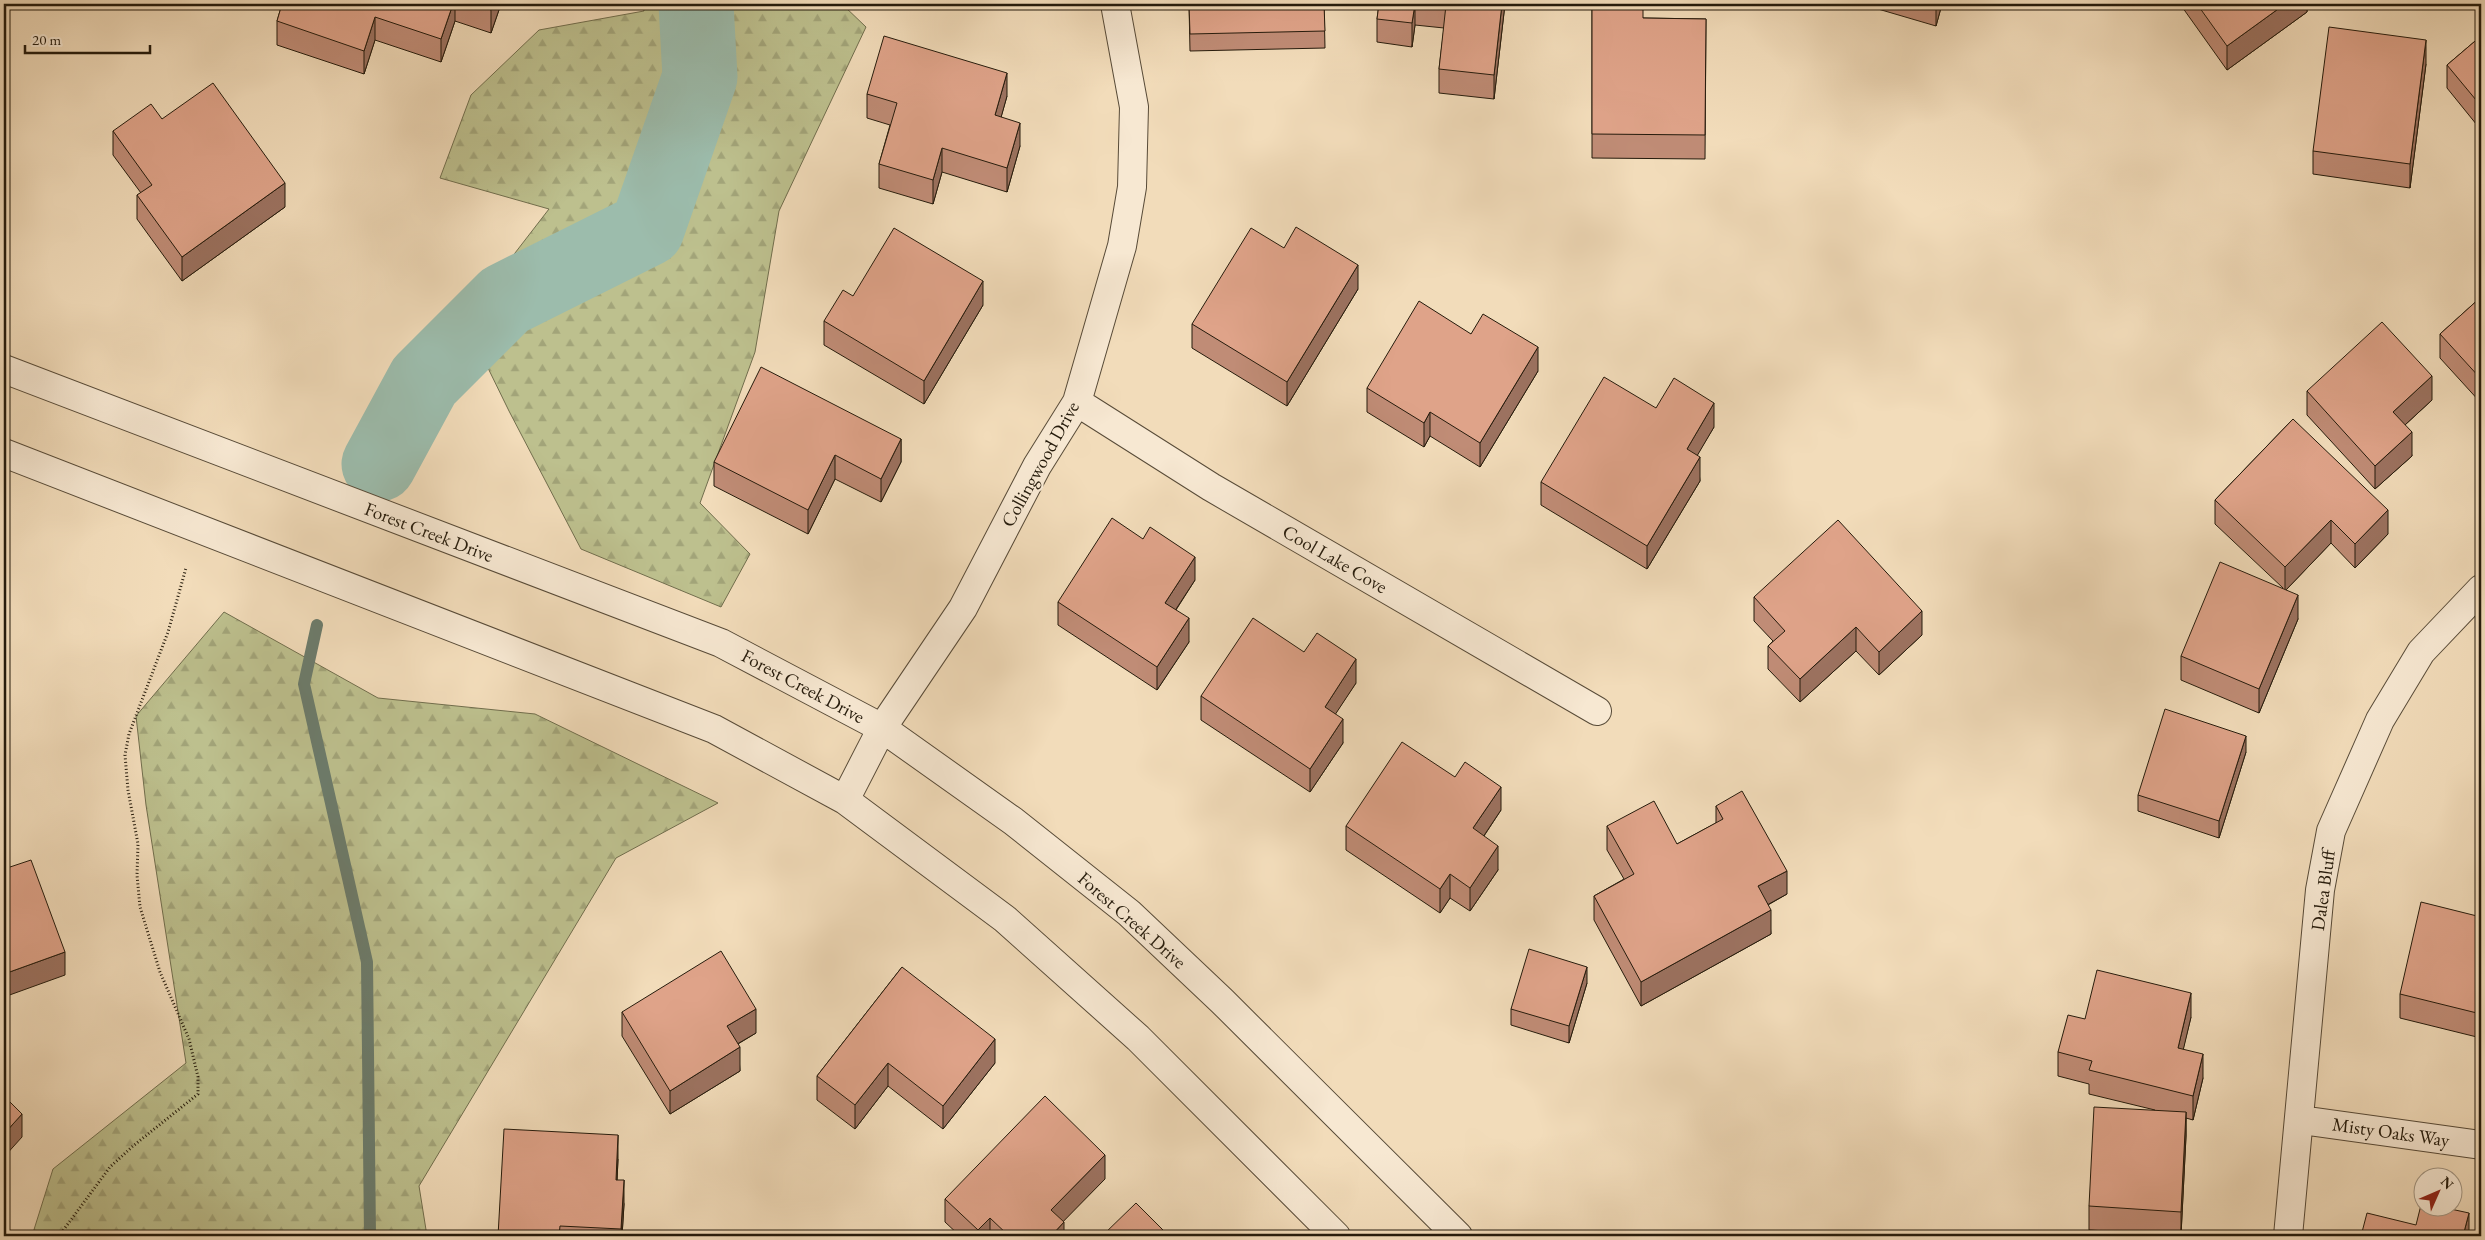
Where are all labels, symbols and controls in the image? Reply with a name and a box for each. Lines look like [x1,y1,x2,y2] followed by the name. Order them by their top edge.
[25,22,150,54] scale bar
[32,30,61,49] text: 20 m
[995,397,1085,531] street label: Collingwood Drive
[361,496,497,568] street label: Forest Creek Drive
[1278,519,1392,599] street label: Cool Lake Cove
[737,643,869,729] street label: Forest Creek Drive
[2305,846,2341,932] street label: Dalea Bluff
[1072,866,1192,974] street label: Forest Creek Drive
[2331,1111,2452,1153] street label: Misty Oaks Way
[2412,1168,2462,1218] north arrow
[2437,1172,2458,1194] text: N

